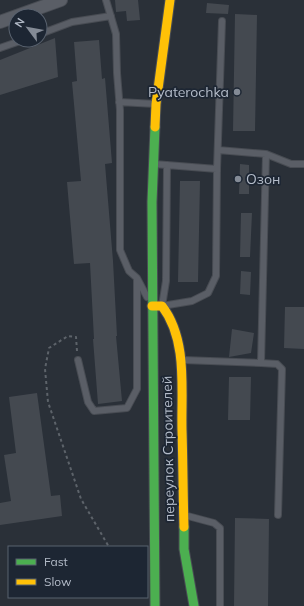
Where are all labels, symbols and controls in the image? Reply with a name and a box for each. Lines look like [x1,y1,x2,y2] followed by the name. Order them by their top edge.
[8,8,48,48] north arrow
[11,15,28,30] text: N
[148,83,229,101] place label: Pyaterochka
[232,87,242,97] marker: Pyaterochka
[246,170,280,188] place label: Озон
[233,174,243,184] marker: Озон
[158,376,178,522] street label: переулок Строителей
[8,546,148,598] legend
[44,554,68,569] text: Fast
[44,574,72,589] text: Slow

